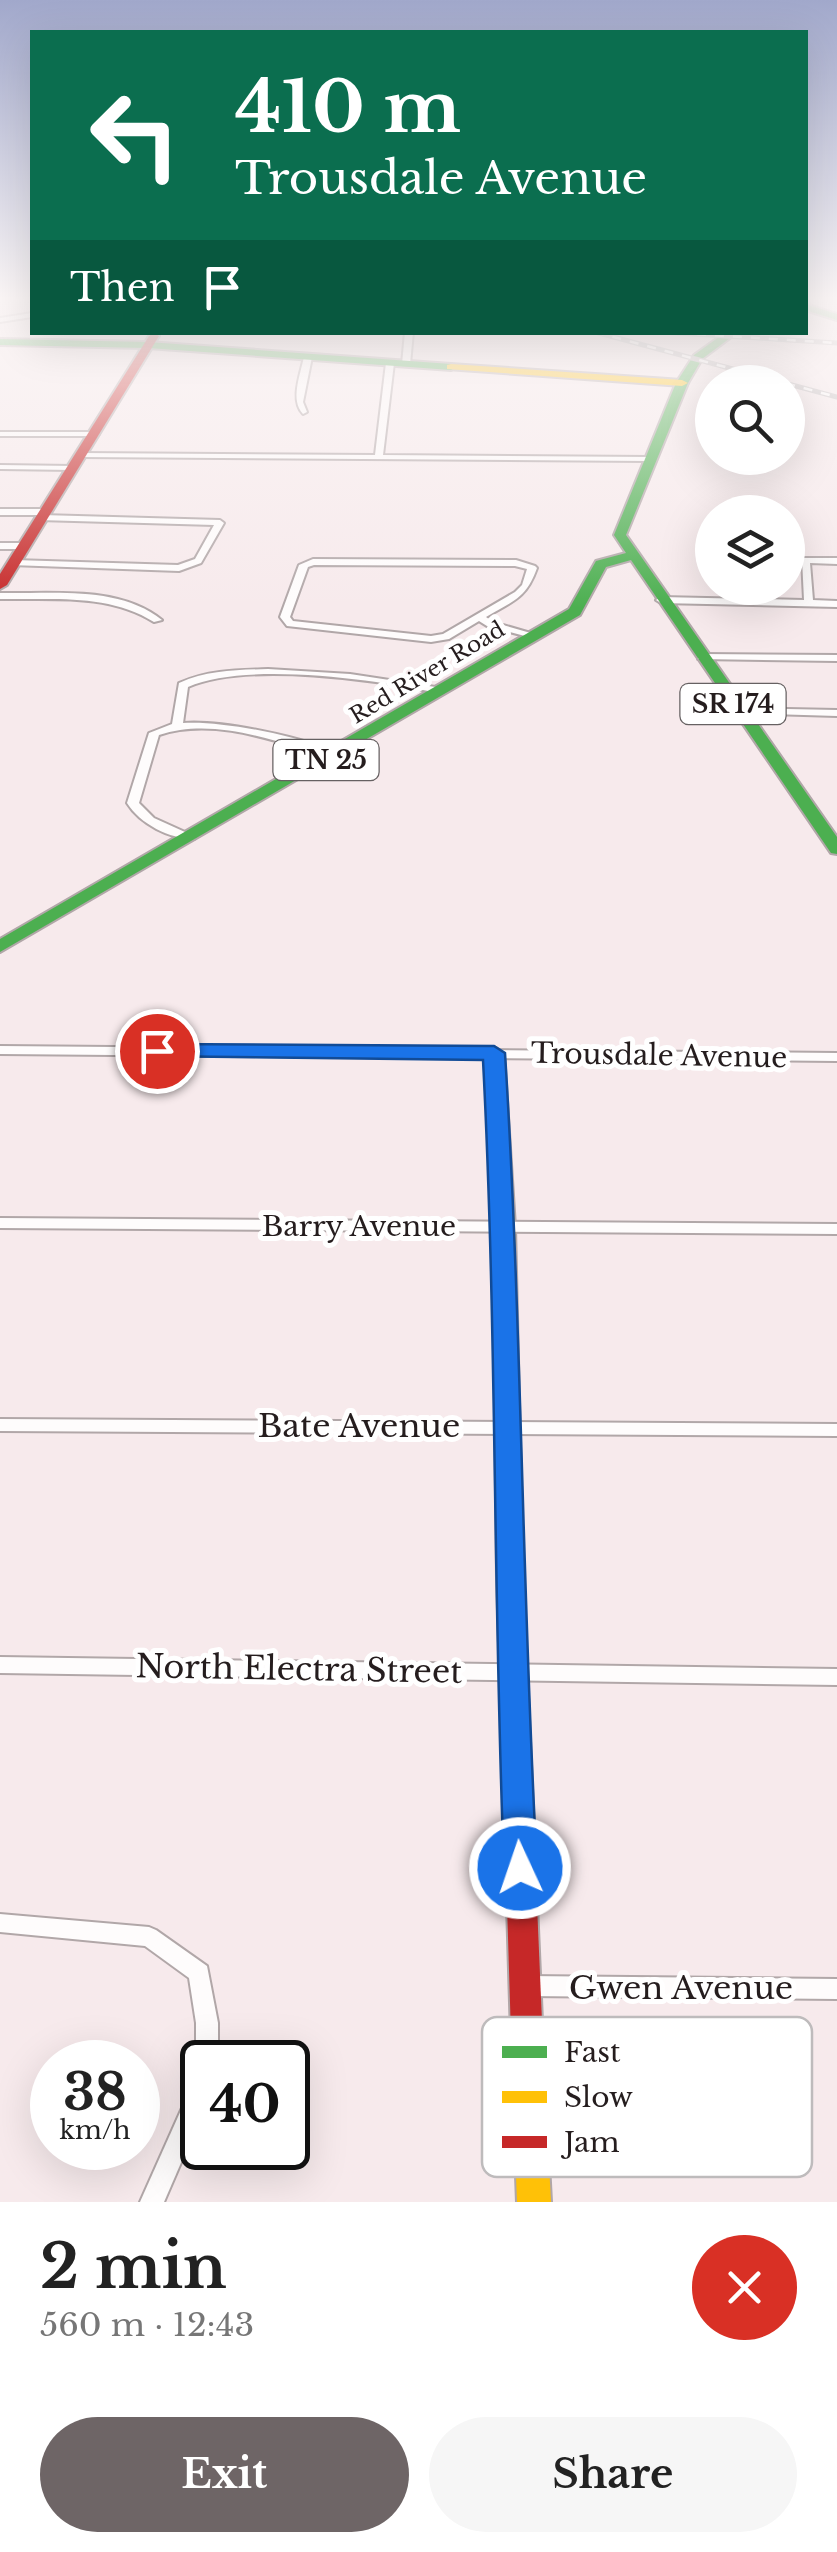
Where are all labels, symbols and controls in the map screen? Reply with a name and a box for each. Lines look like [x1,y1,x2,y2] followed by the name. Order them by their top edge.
[235,64,461,151] text: 410 m
[70,70,200,200] icon: left
[235,150,647,206] text: Trousdale Avenue
[195,260,250,315] icon: arrive
[70,264,175,311] text: Then
[695,365,805,605] map controls
[695,365,805,475] button: search
[695,495,805,605] button: layers
[345,615,510,729] street label: Red River Road
[680,684,786,724] road number: SR 174
[274,740,378,780] road number: TN 25
[115,1009,200,1094] pin
[130,1024,185,1079] icon: arrive
[531,1036,787,1075] street label: Trousdale Avenue
[262,1209,456,1244] street label: Barry Avenue
[258,1406,460,1446] street label: Bate Avenue
[135,1646,463,1692] street label: North Electra Street
[468,1816,572,1920] position arrow
[569,1968,793,2008] street label: Gwen Avenue
[482,2017,812,2177] legend
[564,2035,621,2070] text: Fast
[180,2040,310,2170] speed limit sign: 40
[63,2061,127,2124] text: 38
[564,2080,633,2115] text: Slow
[60,2115,130,2146] text: km/h
[560,2125,620,2160] text: Jam
[40,2230,227,2304] text: 2 min
[692,2235,797,2340] button: close
[40,2305,254,2345] text: 560 m · 12:43
[40,2417,409,2532] button: Exit
[429,2417,797,2532] button: Share

